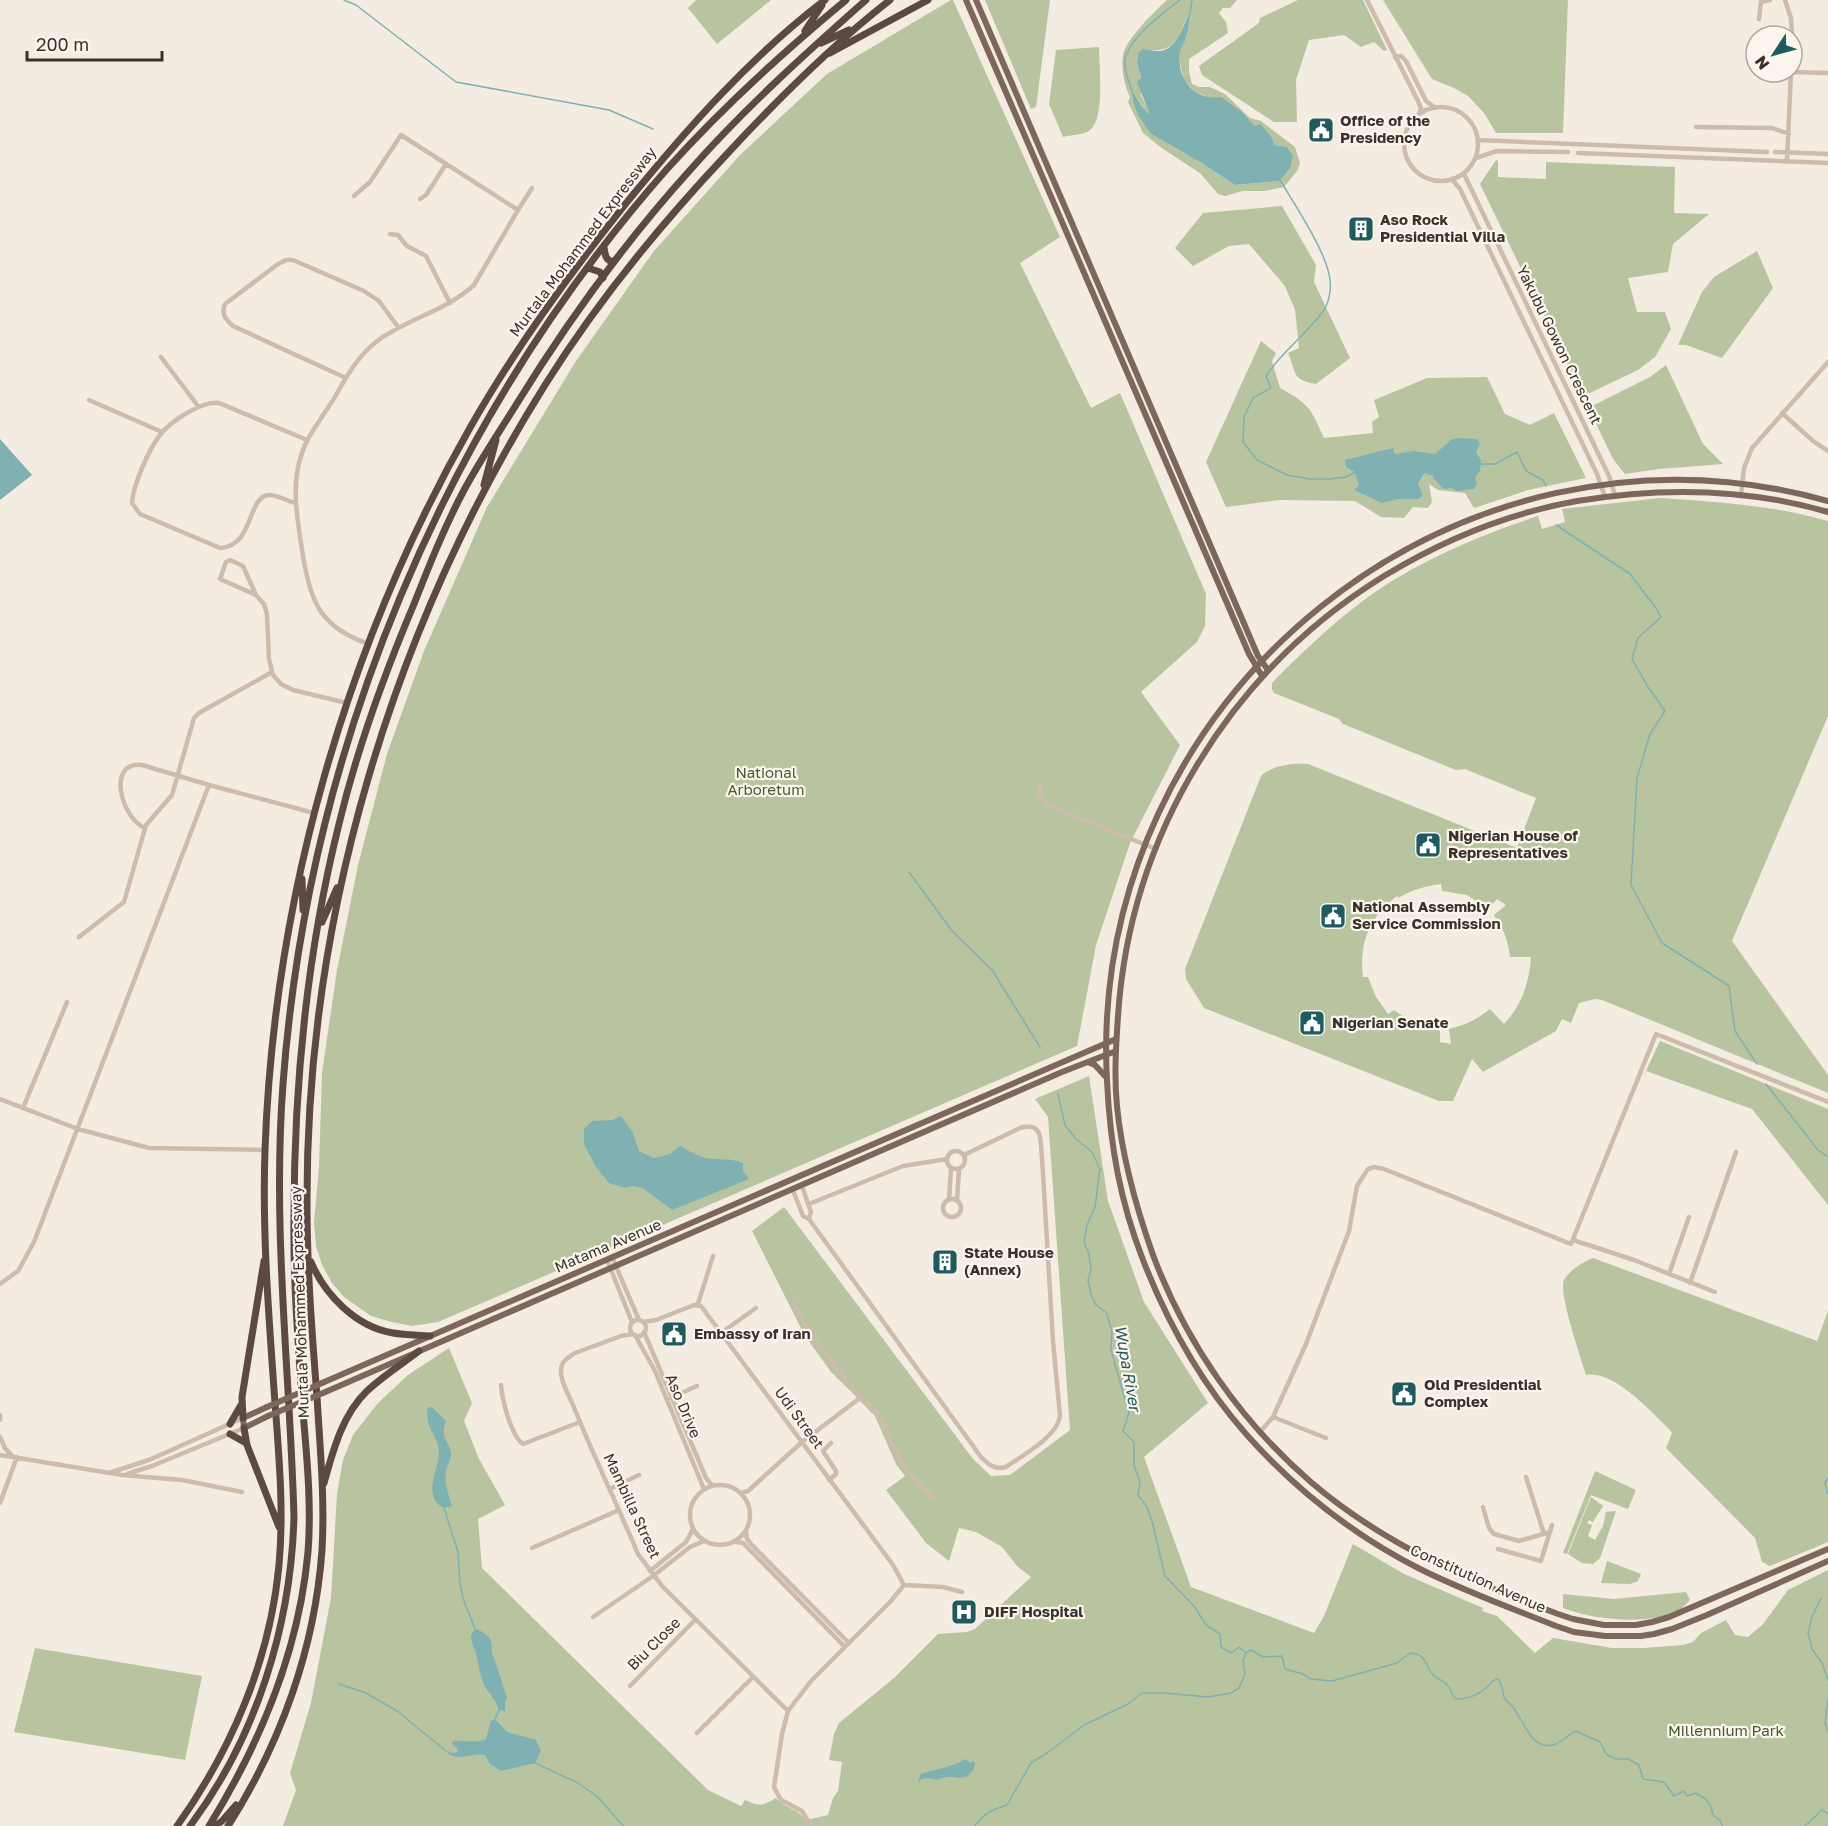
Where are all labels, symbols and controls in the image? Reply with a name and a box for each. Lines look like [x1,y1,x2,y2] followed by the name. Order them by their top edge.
[27,24,162,62] scale bar
[1744,24,1804,84] north arrow
[36,33,89,55] text: 200 m
[1750,52,1774,74] text: N
[1340,111,1430,146] place label: Office of the Presidency
[1306,115,1336,145] public building icon: Office of the Presidency
[505,143,660,340] street label: Murtala Mohammed Expressway
[1380,210,1506,245] place label: Aso Rock Presidential Villa
[1346,214,1376,244] building icon: Aso Rock Presidential Villa
[1514,262,1606,427] street label: Yakubu Gowon Crescent
[728,763,804,798] park label: National Arboretum
[1448,826,1578,861] place label: Nigerian House of Representatives
[1413,830,1443,860] public building icon: Nigerian House of Representatives
[1352,897,1500,932] place label: National Assembly Service Commission
[1318,901,1348,931] public building icon: National Assembly Service Commission
[1297,1008,1327,1038] public building icon: Nigerian Senate
[1332,1013,1449,1031] place label: Nigerian Senate
[286,1185,312,1419] street label: Murtala Mohammed Expressway
[552,1214,664,1276] street label: Matama Avenue
[964,1243,1054,1278] place label: State House (Annex)
[930,1247,960,1277] building icon: State House (Annex)
[659,1319,689,1349] public building icon: Embassy of Iran
[1111,1323,1146,1415] water label: Wupa River
[694,1324,810,1342] place label: Embassy of Iran
[662,1371,706,1441] street label: Aso Drive
[1424,1375,1542,1410] place label: Old Presidential Complex
[1389,1379,1419,1409] public building icon: Old Presidential Complex
[771,1383,828,1452] street label: Udi Street
[601,1450,665,1561] street label: Mambilla Street
[1408,1540,1549,1616] street label: Constitution Avenue
[949,1597,979,1627] hospital icon: DIFF Hospital
[984,1602,1083,1620] place label: DIFF Hospital
[623,1613,684,1673] street label: Biu Close
[1668,1721,1785,1739] park label: Millennium Park

